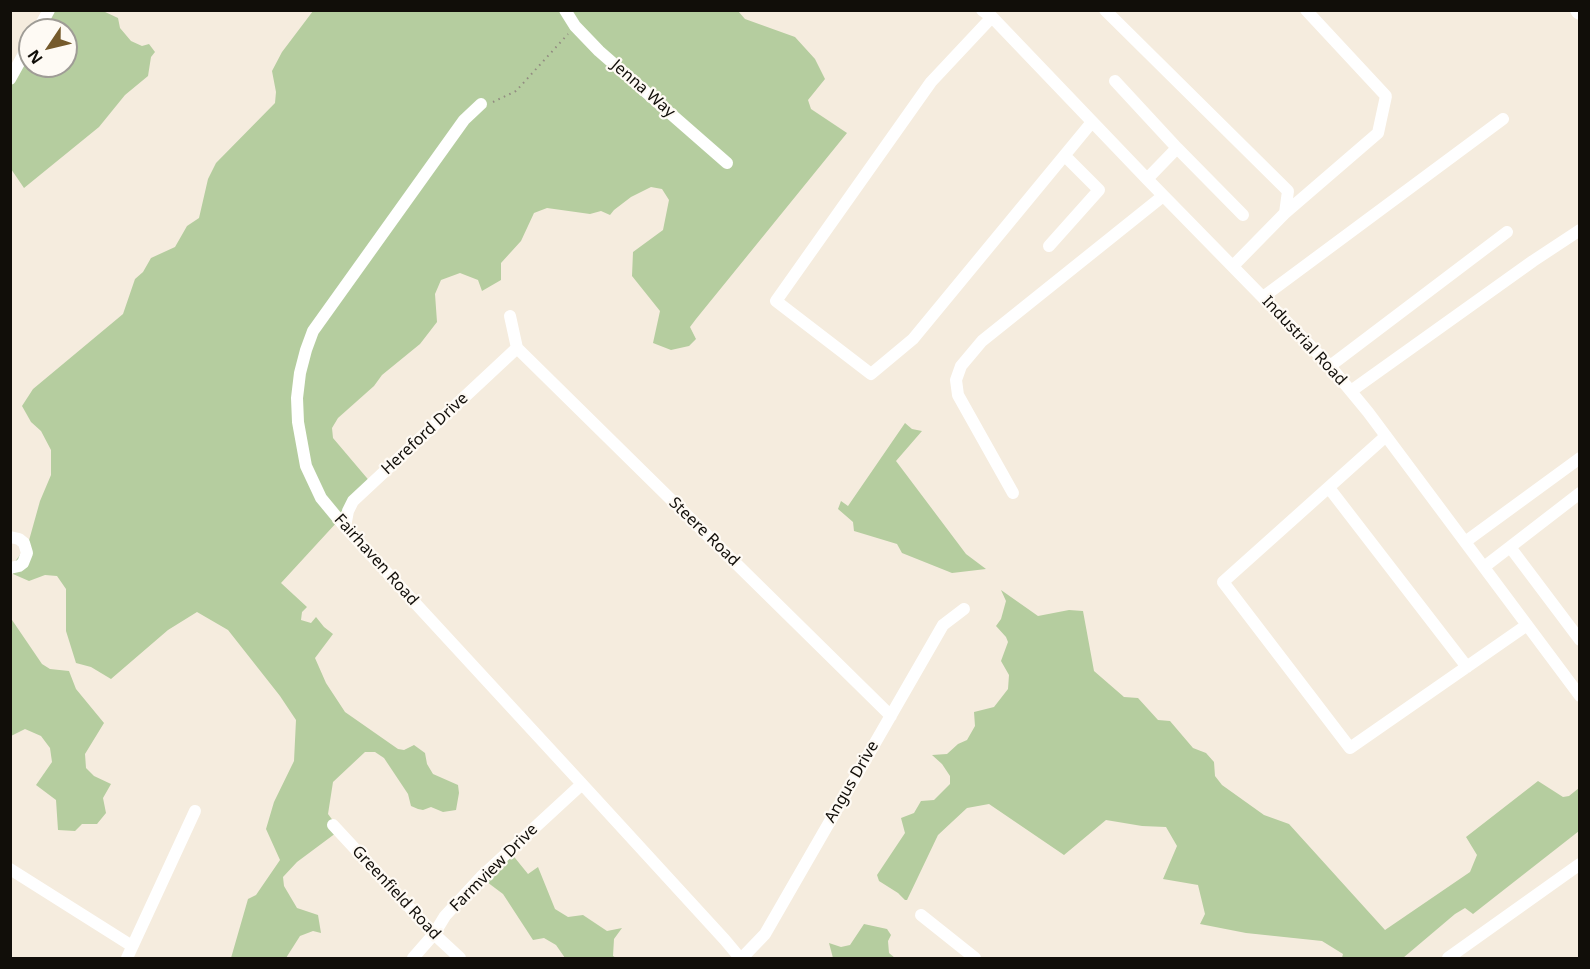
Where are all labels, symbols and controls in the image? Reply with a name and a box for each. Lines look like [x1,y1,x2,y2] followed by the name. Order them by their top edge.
[18,18,78,78] north arrow
[22,46,48,69] text: N
[607,56,679,122] street label: Jenna Way
[1258,292,1350,390] street label: Industrial Road
[378,389,472,479] street label: Hereford Drive
[665,494,743,570] street label: Steere Road
[330,510,422,610] street label: Fairhaven Road
[821,738,883,826] street label: Angus Drive
[446,820,542,916] street label: Farmview Drive
[348,842,444,944] street label: Greenfield Road

